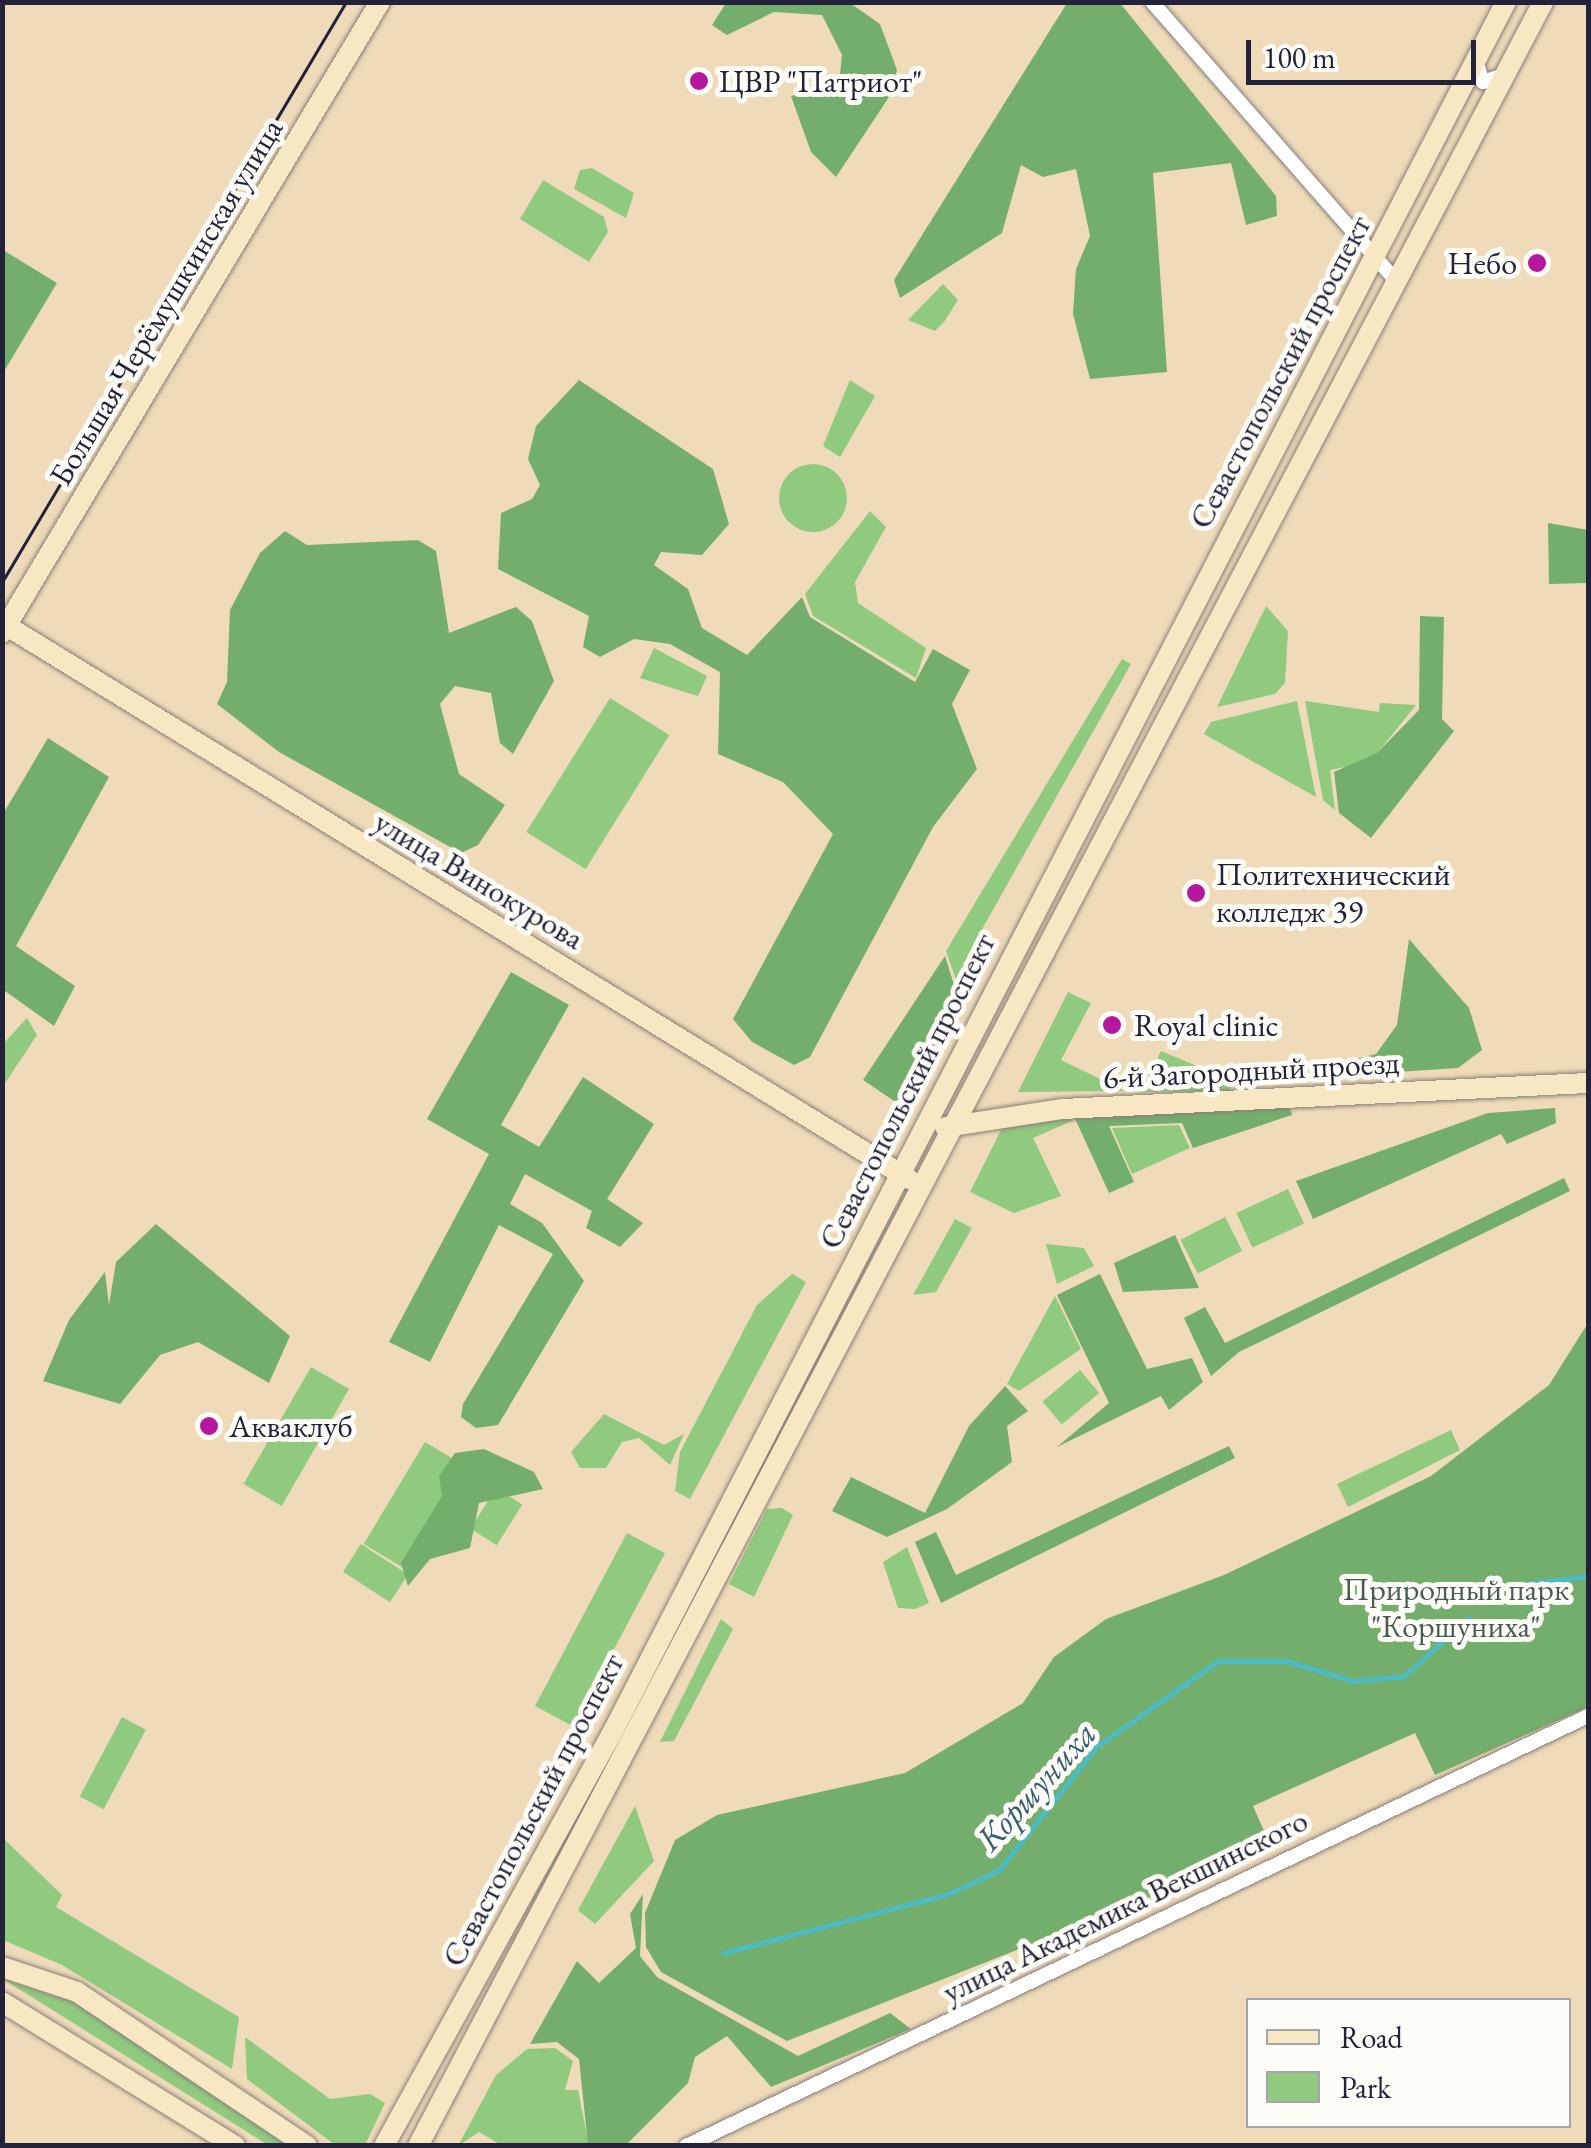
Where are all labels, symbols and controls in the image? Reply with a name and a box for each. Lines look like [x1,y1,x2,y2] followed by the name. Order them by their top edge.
[1251,20,1481,82] scale bar
[1263,38,1336,77] text: 100 m
[719,62,923,100] place label: ЦВР "Патриот"
[688,70,710,92] marker: ЦВР "Патриот"
[41,112,291,492] street label: Большая Черёмушкинская улица
[1181,209,1379,535] street label: Севастопольский проспект
[1448,244,1517,282] place label: Небо
[1526,252,1548,274] marker: Небо
[367,802,591,958] street label: улица Винокурова
[1216,856,1450,931] place label: Политехнический колледж 39
[1185,882,1207,904] marker: Политехнический колледж 39
[811,927,1003,1255] street label: Севастопольский проспект
[1134,1006,1279,1044] place label: Royal clinic
[1099,1012,1125,1038] marker: Royal clinic
[1102,1043,1400,1097] street label: 6-й Загородный проезд
[229,1407,353,1445] place label: Акваклуб
[198,1415,220,1437] marker: Акваклуб
[1343,1571,1569,1646] park label: Природный парк "Коршуниха"
[434,1647,632,1973] street label: Севастопольский проспект
[967,1713,1105,1859] water label: Коршуниха
[936,1801,1314,2011] street label: улица Академика Векшинского
[1246,1998,1571,2128] legend
[1340,2018,1403,2057] text: Road
[1340,2068,1391,2107] text: Park

